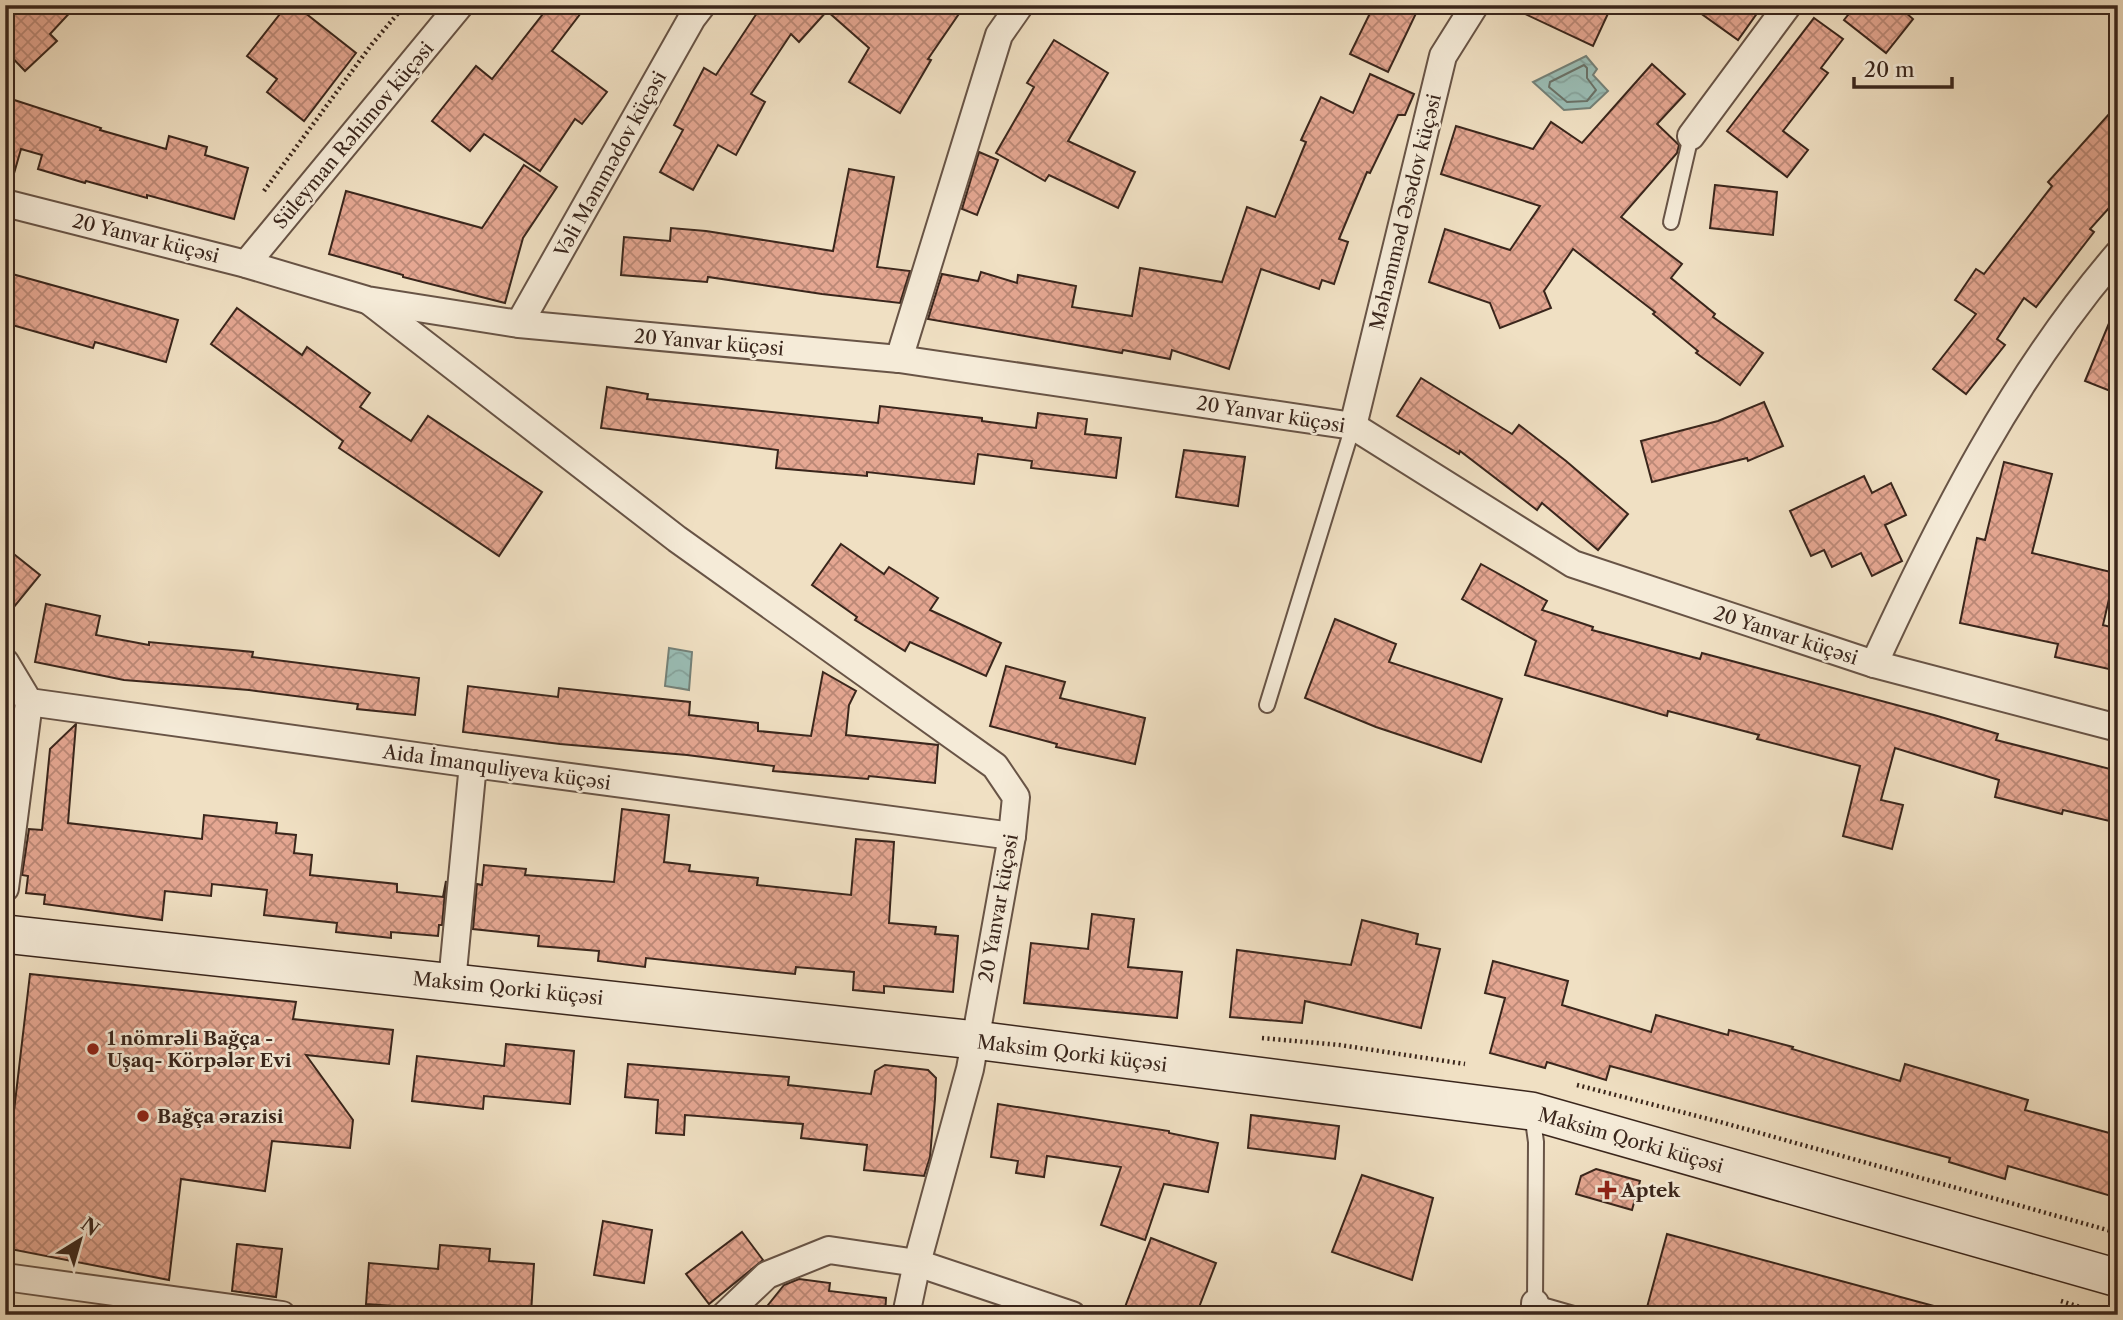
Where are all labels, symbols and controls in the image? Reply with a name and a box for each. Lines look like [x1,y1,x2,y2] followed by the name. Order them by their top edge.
[268,37,438,233] street label: Süleyman Rəhimov küçəsi
[1854,46,1952,90] scale bar
[1864,57,1915,82] text: 20 m
[549,67,671,262] street label: Vəli Məmmədov küçəsi
[1365,91,1446,333] street label: Məhəmməd Əsədov küçəsi
[70,209,222,268] street label: 20 Yanvar küçəsi
[633,324,785,361] street label: 20 Yanvar küçəsi
[1195,391,1347,438] street label: 20 Yanvar küçəsi
[1711,601,1861,670] street label: 20 Yanvar küçəsi
[381,740,612,795] street label: Aida İmanquliyeva küçəsi
[974,832,1023,984] street label: 20 Yanvar küçəsi
[412,967,605,1010] street label: Maksim Qorki küçəsi
[107,1027,292,1072] place label: 1 nömrəli Bağça - Uşaq- Körpələr Evi
[976,1030,1169,1077] street label: Maksim Qorki küçəsi
[85,1041,101,1057] marker: 1 nömrəli Bağça - Uşaq- Körpələr Evi
[1536,1103,1726,1178] street label: Maksim Qorki küçəsi
[157,1105,284,1128] place label: Bağça ərazisi
[135,1108,151,1124] marker: Bağça ərazisi
[1620,1179,1680,1202] place label: Aptek
[1599,1182,1615,1198] marker: Aptek
[46,1204,116,1274] north arrow
[76,1213,103,1241] text: N

